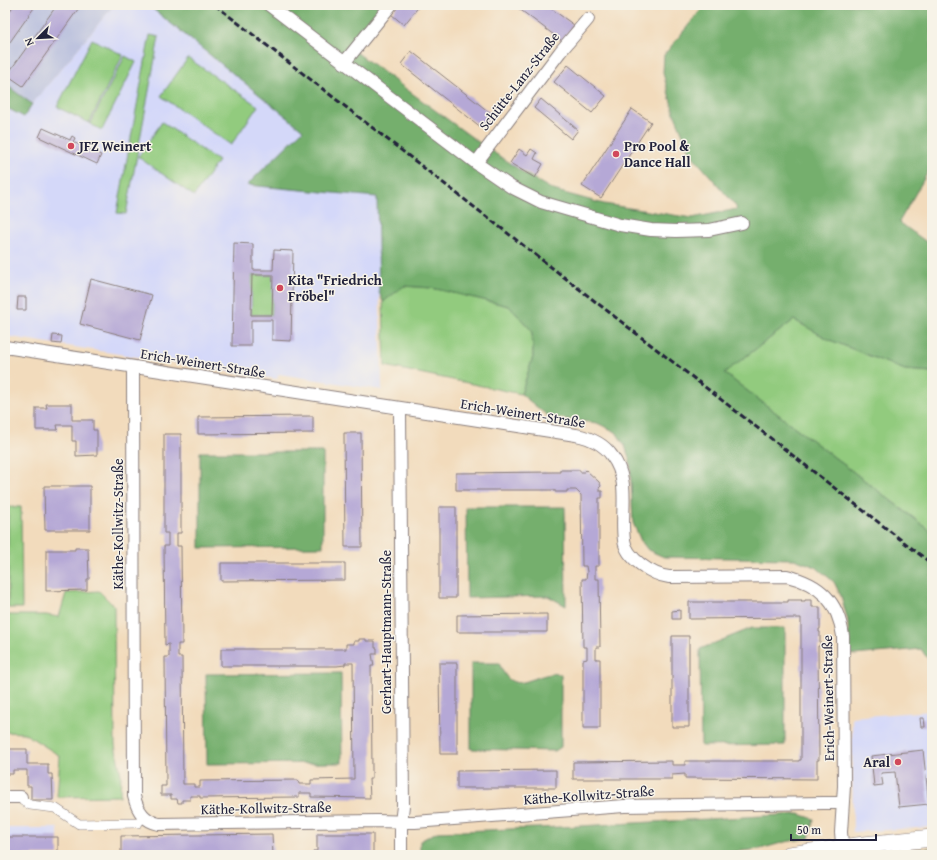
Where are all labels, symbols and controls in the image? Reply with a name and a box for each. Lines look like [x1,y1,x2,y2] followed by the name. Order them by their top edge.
[18,18,58,58] north arrow
[474,27,564,135] street label: Schütte-Lanz-Straße
[20,35,38,49] text: N
[77,136,152,156] place label: JFZ Weinert
[624,136,691,172] place label: Pro Pool & Dance Hall
[66,141,76,151] marker: JFZ Weinert
[611,149,621,159] marker: Pro Pool & Dance Hall
[288,270,382,306] place label: Kita "Friedrich Fröbel"
[275,283,285,293] marker: Kita "Friedrich Fröbel"
[139,343,267,383] street label: Erich-Weinert-Straße
[459,393,587,433] street label: Erich-Weinert-Straße
[108,458,128,589] street label: Käthe-Kollwitz-Straße
[376,550,396,714] street label: Gerhart-Hauptmann-Straße
[817,634,839,761] street label: Erich-Weinert-Straße
[863,752,891,772] place label: Aral
[893,757,903,767] marker: Aral
[523,780,655,810] street label: Käthe-Kollwitz-Straße
[200,797,332,819] street label: Käthe-Kollwitz-Straße
[791,816,876,842] scale bar
[797,821,821,838] text: 50 m

